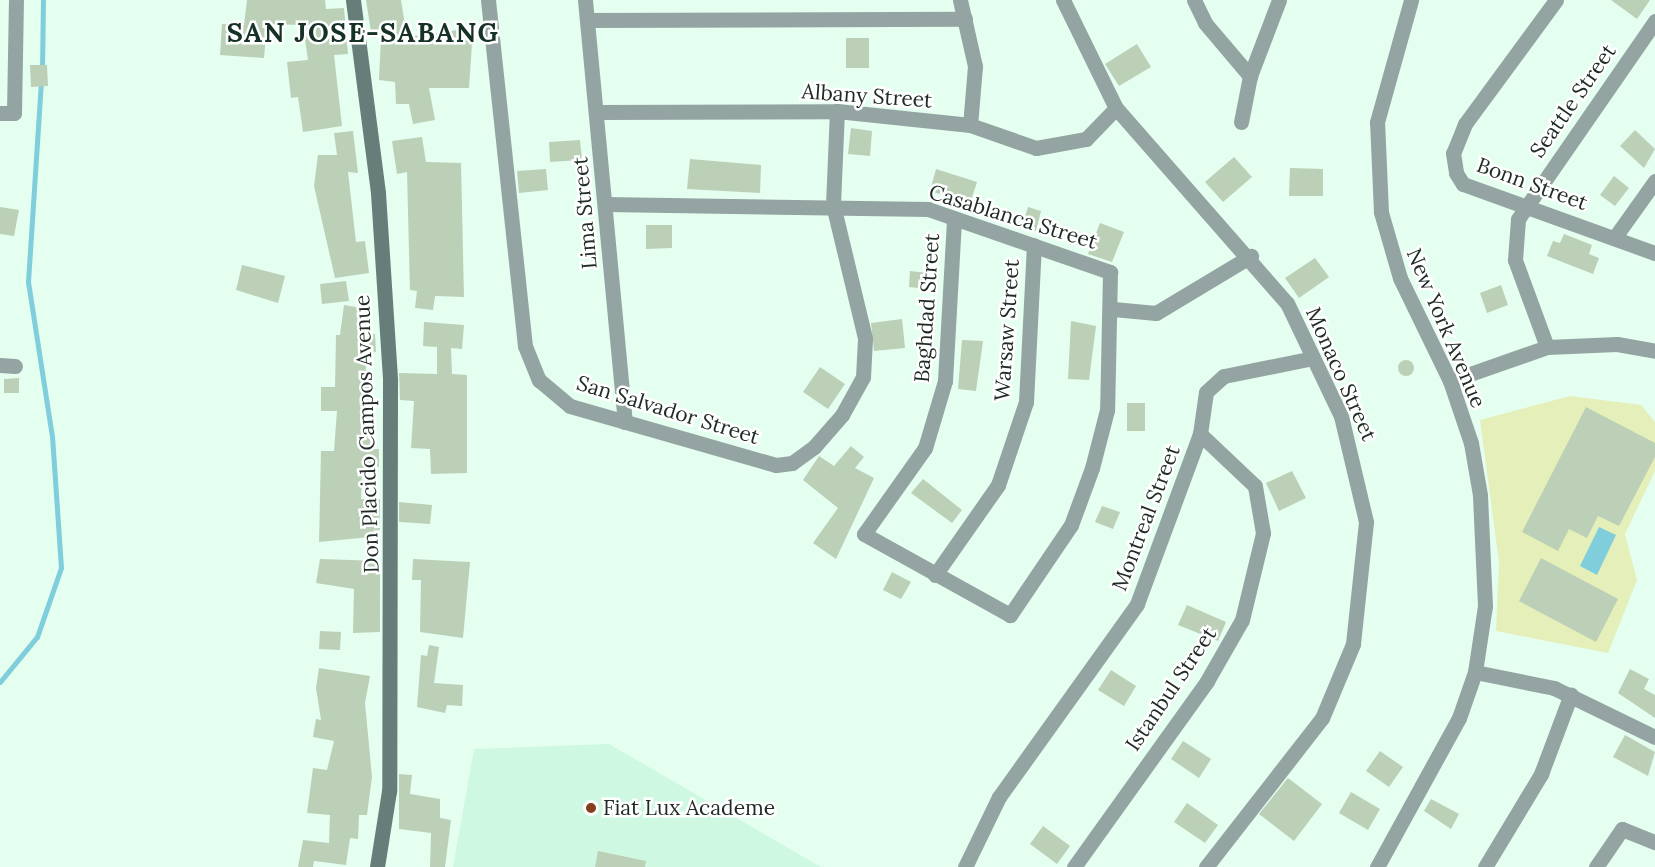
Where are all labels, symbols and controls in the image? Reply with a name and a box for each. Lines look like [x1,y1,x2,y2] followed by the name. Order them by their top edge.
[227,17,499,49] district label: SAN JOSE-SABANG
[1525,39,1621,163] street label: Seattle Street
[801,79,933,113] street label: Albany Street
[1473,152,1591,216] street label: Bonn Street
[568,156,602,270] street label: Lima Street
[926,179,1100,255] street label: Casablanca Street
[909,233,945,383] street label: Baghdad Street
[1401,245,1491,411] street label: New York Avenue
[989,258,1025,402] street label: Warsaw Street
[350,294,384,574] street label: Don Placido Campos Avenue
[1300,303,1382,445] street label: Monaco Street
[574,370,762,450] street label: San Salvador Street
[1107,442,1185,594] street label: Montreal Street
[1120,622,1222,756] street label: Istanbul Street
[603,795,775,821] place label: Fiat Lux Academe
[584,801,598,815] marker: Fiat Lux Academe

